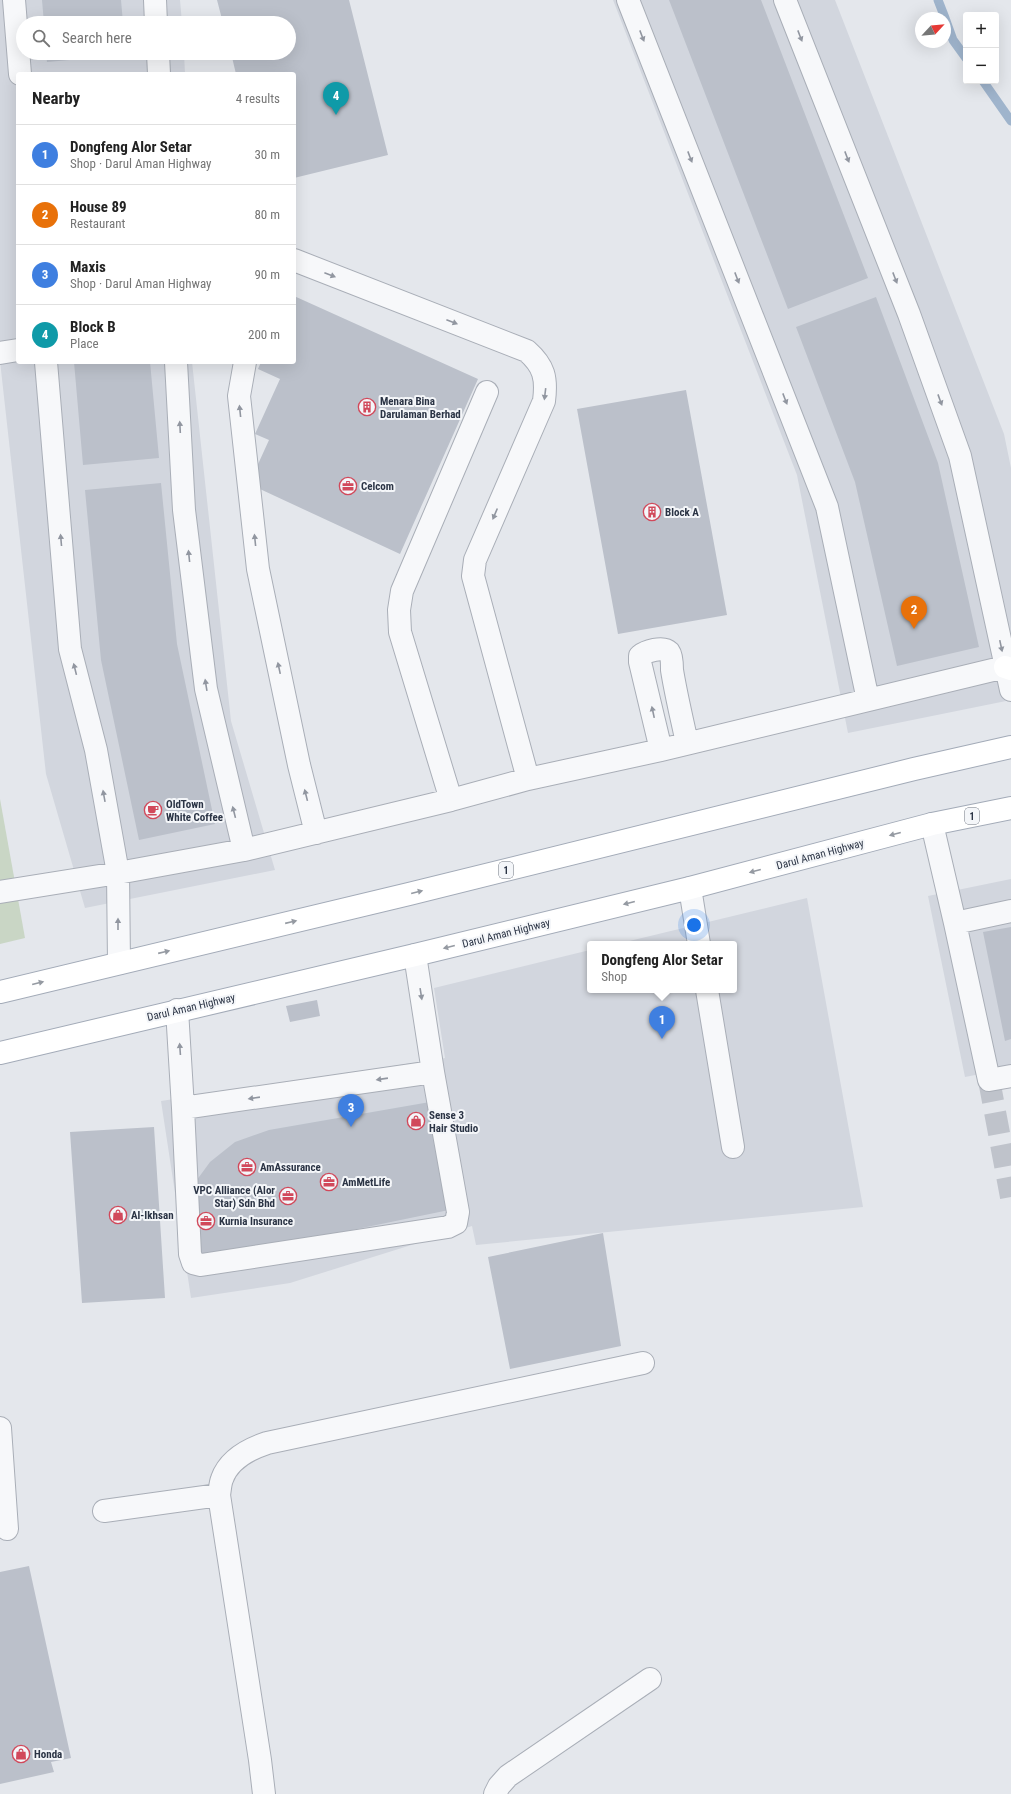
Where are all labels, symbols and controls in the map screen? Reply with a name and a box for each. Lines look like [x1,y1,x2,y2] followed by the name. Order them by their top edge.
[915,12,951,48] north arrow
[963,12,999,84] map controls
[963,12,999,48] button: +
[16,16,296,60] search box
[30,27,52,49] icon: search
[62,29,132,47] text: Search here
[640,31,646,43] one-way arrow
[797,31,803,43] one-way arrow
[963,48,999,84] button: −
[323,82,349,115] pin: 4
[32,88,80,108] text: Nearby
[236,91,280,106] text: 4 results
[70,138,192,156] text: Dongfeng Alor Setar
[42,147,48,162] text: 1
[254,147,280,162] text: 30 m
[687,152,693,164] one-way arrow
[845,152,851,164] one-way arrow
[70,156,211,171] text: Shop · Darul Aman Highway
[70,198,127,216] text: House 89
[42,207,48,222] text: 2
[254,207,280,222] text: 80 m
[70,216,125,231] text: Restaurant
[70,258,106,276] text: Maxis
[42,267,48,282] text: 3
[254,267,280,282] text: 90 m
[325,272,337,278] one-way arrow
[735,273,741,285] one-way arrow
[892,273,898,285] one-way arrow
[70,276,211,291] text: Shop · Darul Aman Highway
[70,318,116,336] text: Block B
[446,319,458,325] one-way arrow
[42,327,48,342] text: 4
[248,327,280,342] text: 200 m
[70,336,99,351] text: Place
[541,388,548,400] one-way arrow
[782,394,788,406] one-way arrow
[380,395,461,421] place label: Menara Bina Darulaman Berhad
[937,395,943,407] one-way arrow
[357,397,377,417] building icon: Menara Bina Darulaman Berhad
[237,405,244,417] one-way arrow
[176,421,183,433] one-way arrow
[338,476,358,496] office icon: Celcom
[361,480,394,493] place label: Celcom
[642,502,662,522] building icon: Block A
[665,506,699,519] place label: Block A
[492,508,498,519] one-way arrow
[57,534,64,546] one-way arrow
[251,534,258,546] one-way arrow
[186,550,193,562] one-way arrow
[901,596,927,629] pin: 2
[998,639,1004,652] one-way arrow
[275,662,281,674] one-way arrow
[72,663,78,675] one-way arrow
[203,679,209,691] one-way arrow
[649,705,655,718] one-way arrow
[101,789,107,802] one-way arrow
[303,789,309,801] one-way arrow
[166,798,223,824] place label: OldTown White Coffee
[143,800,163,820] cafe icon: OldTown White Coffee
[231,806,237,818] one-way arrow
[965,808,979,824] road number: 1
[888,831,900,837] one-way arrow
[775,836,866,872] street label: Darul Aman Highway
[499,862,513,878] road number: 1
[749,868,761,874] one-way arrow
[411,889,423,895] one-way arrow
[623,900,635,906] one-way arrow
[684,915,704,935] your location
[461,916,552,951] street label: Darul Aman Highway
[115,917,121,930] one-way arrow
[284,919,297,925] one-way arrow
[587,941,737,993] popup
[442,944,454,950] one-way arrow
[158,949,170,955] one-way arrow
[601,951,723,969] text: Dongfeng Alor Setar
[601,969,627,984] text: Shop
[32,980,44,986] one-way arrow
[418,988,424,1000] one-way arrow
[146,991,237,1024] street label: Darul Aman Highway
[649,1006,675,1039] pin: 1
[176,1043,183,1055] one-way arrow
[376,1076,388,1082] one-way arrow
[338,1094,364,1127] pin: 3
[248,1095,260,1101] one-way arrow
[429,1109,479,1135] place label: Sense 3 Hair Studio
[406,1111,426,1131] shop icon: Sense 3 Hair Studio
[237,1157,257,1177] office icon: AmAssurance
[260,1161,321,1174] place label: AmAssurance
[319,1172,339,1192] office icon: AmMetLife
[342,1176,390,1189] place label: AmMetLife
[193,1184,275,1210] place label: VPC Alliance (Alor Star) Sdn Bhd
[278,1186,298,1206] office icon: VPC Alliance (Alor Star) Sdn Bhd
[108,1205,128,1225] shop icon: Al-Ikhsan
[131,1209,174,1222] place label: Al-Ikhsan
[196,1211,216,1231] office icon: Kurnia Insurance
[219,1215,293,1228] place label: Kurnia Insurance
[11,1744,31,1764] shop icon: Honda
[34,1748,62,1761] place label: Honda

